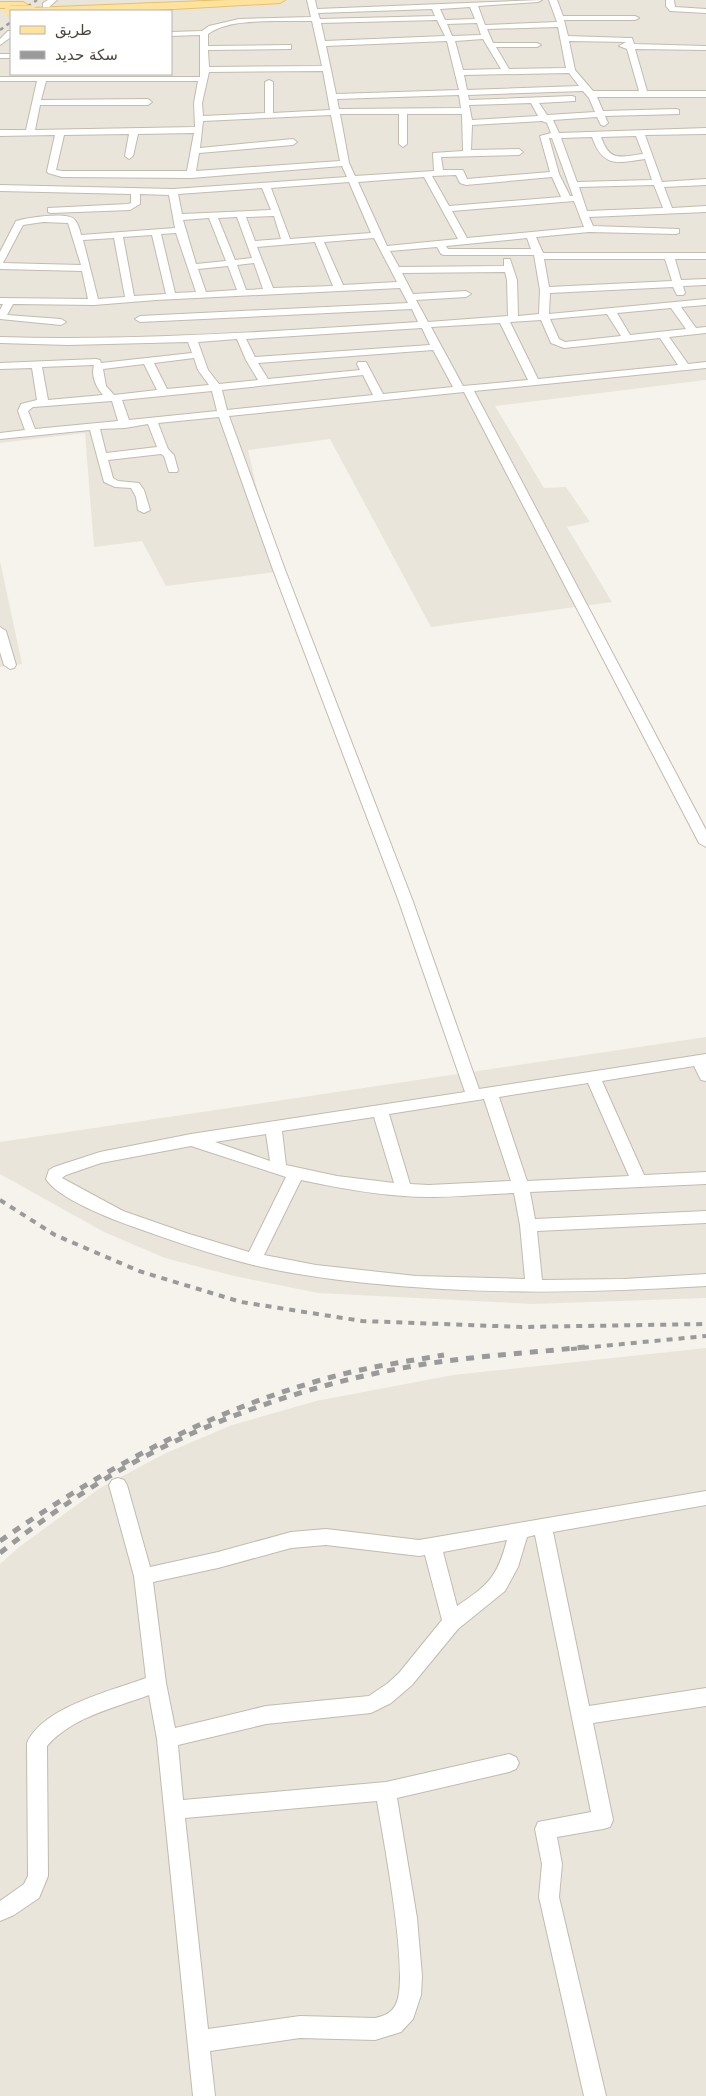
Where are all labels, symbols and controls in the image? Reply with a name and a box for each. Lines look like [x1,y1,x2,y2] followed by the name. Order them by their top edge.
[10,10,172,75] legend
[55,21,92,39] text: طريق
[55,46,118,64] text: سكة حديد

